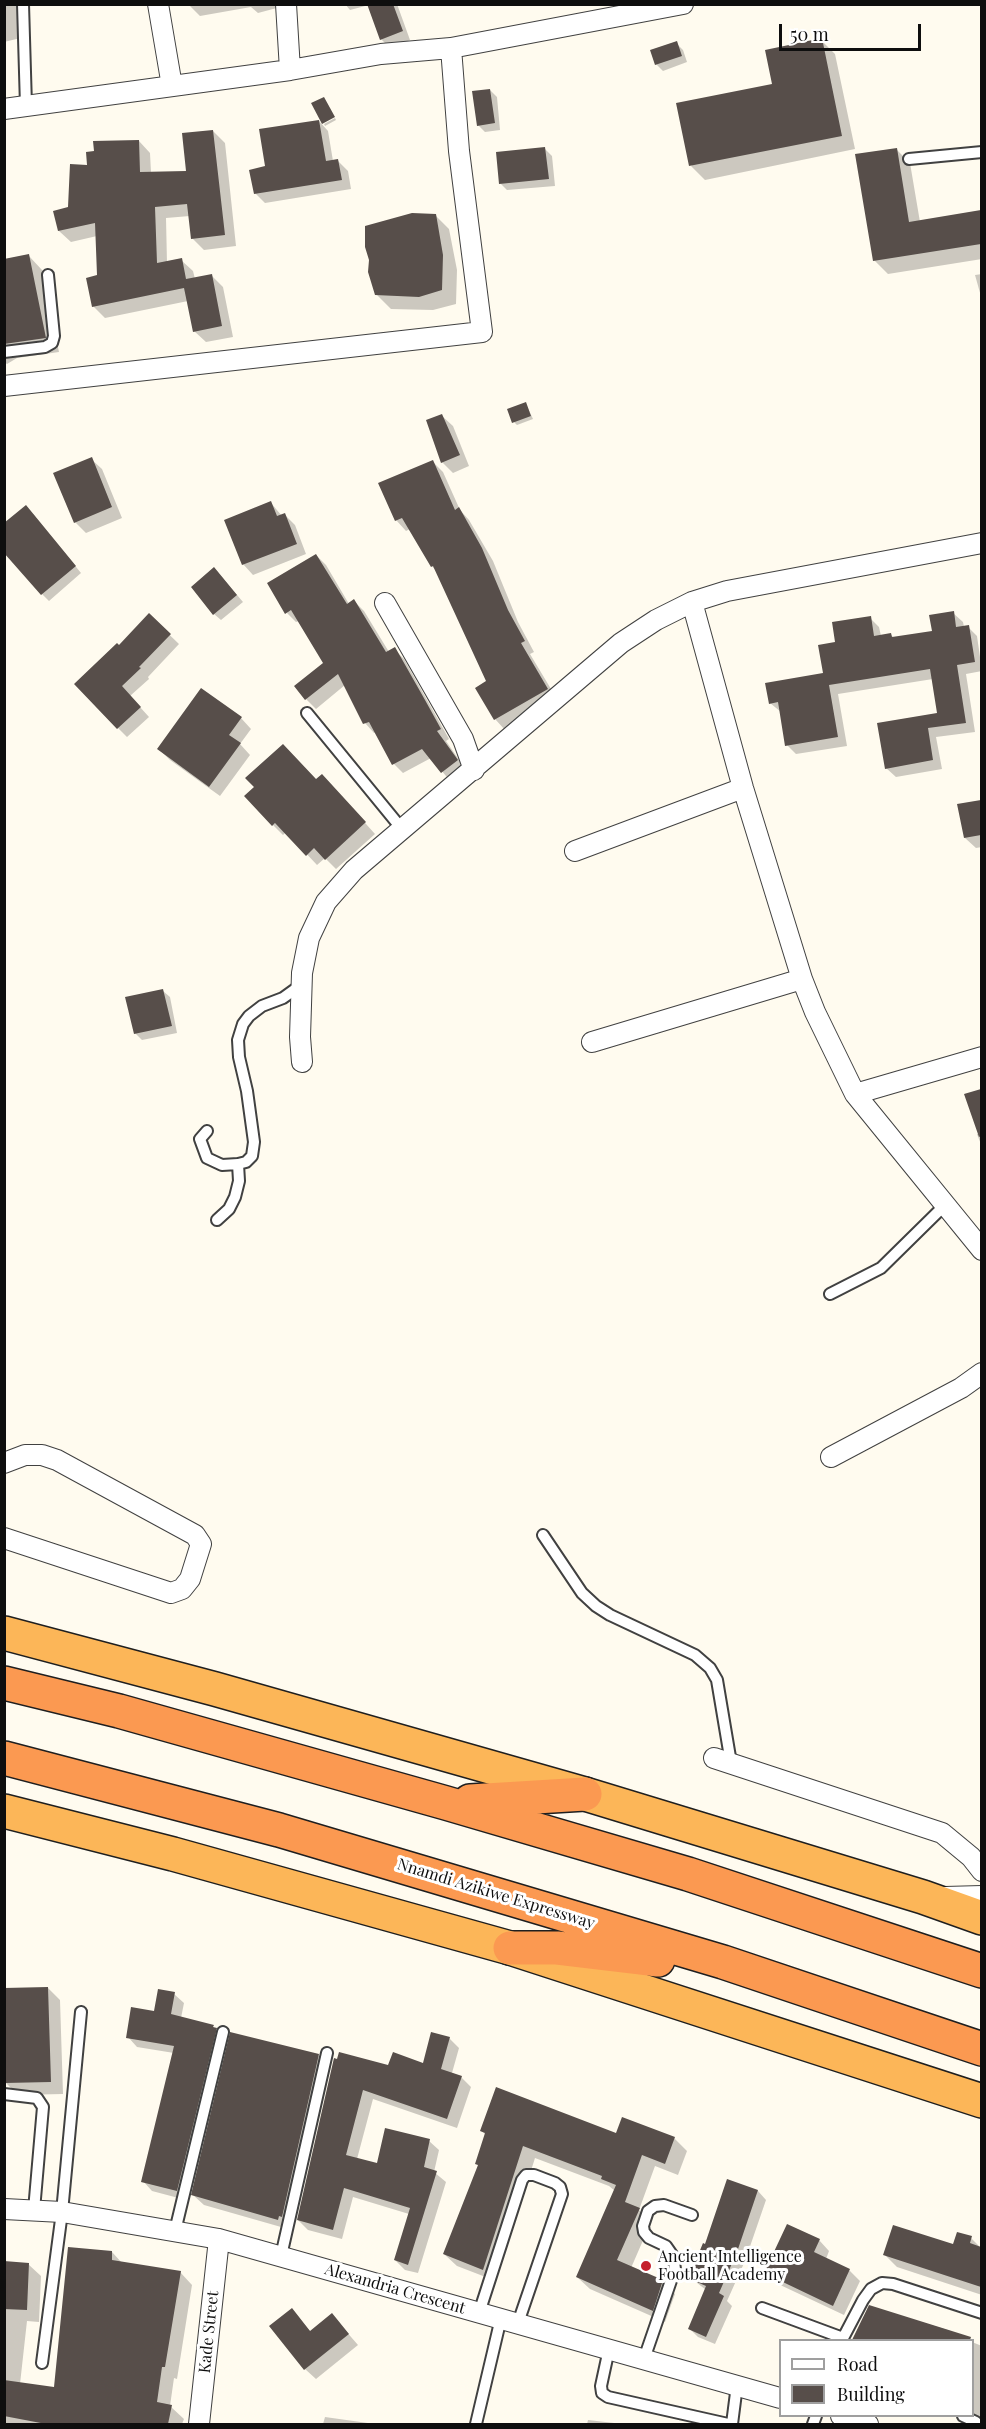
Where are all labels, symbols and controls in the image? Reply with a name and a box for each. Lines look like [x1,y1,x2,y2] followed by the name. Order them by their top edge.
[782,12,924,50] scale bar
[790,22,829,46] text: 50 m
[395,1855,597,1933] street label: Nnamdi Azikiwe Expressway
[658,2247,802,2285] place label: Ancient Intelligence Football Academy
[639,2259,653,2273] marker: Ancient Intelligence Football Academy
[322,2260,468,2318] street label: Alexandria Crescent
[195,2290,223,2374] street label: Kade Street
[779,2339,974,2417] legend
[837,2352,878,2376] text: Road
[837,2382,905,2406] text: Building

